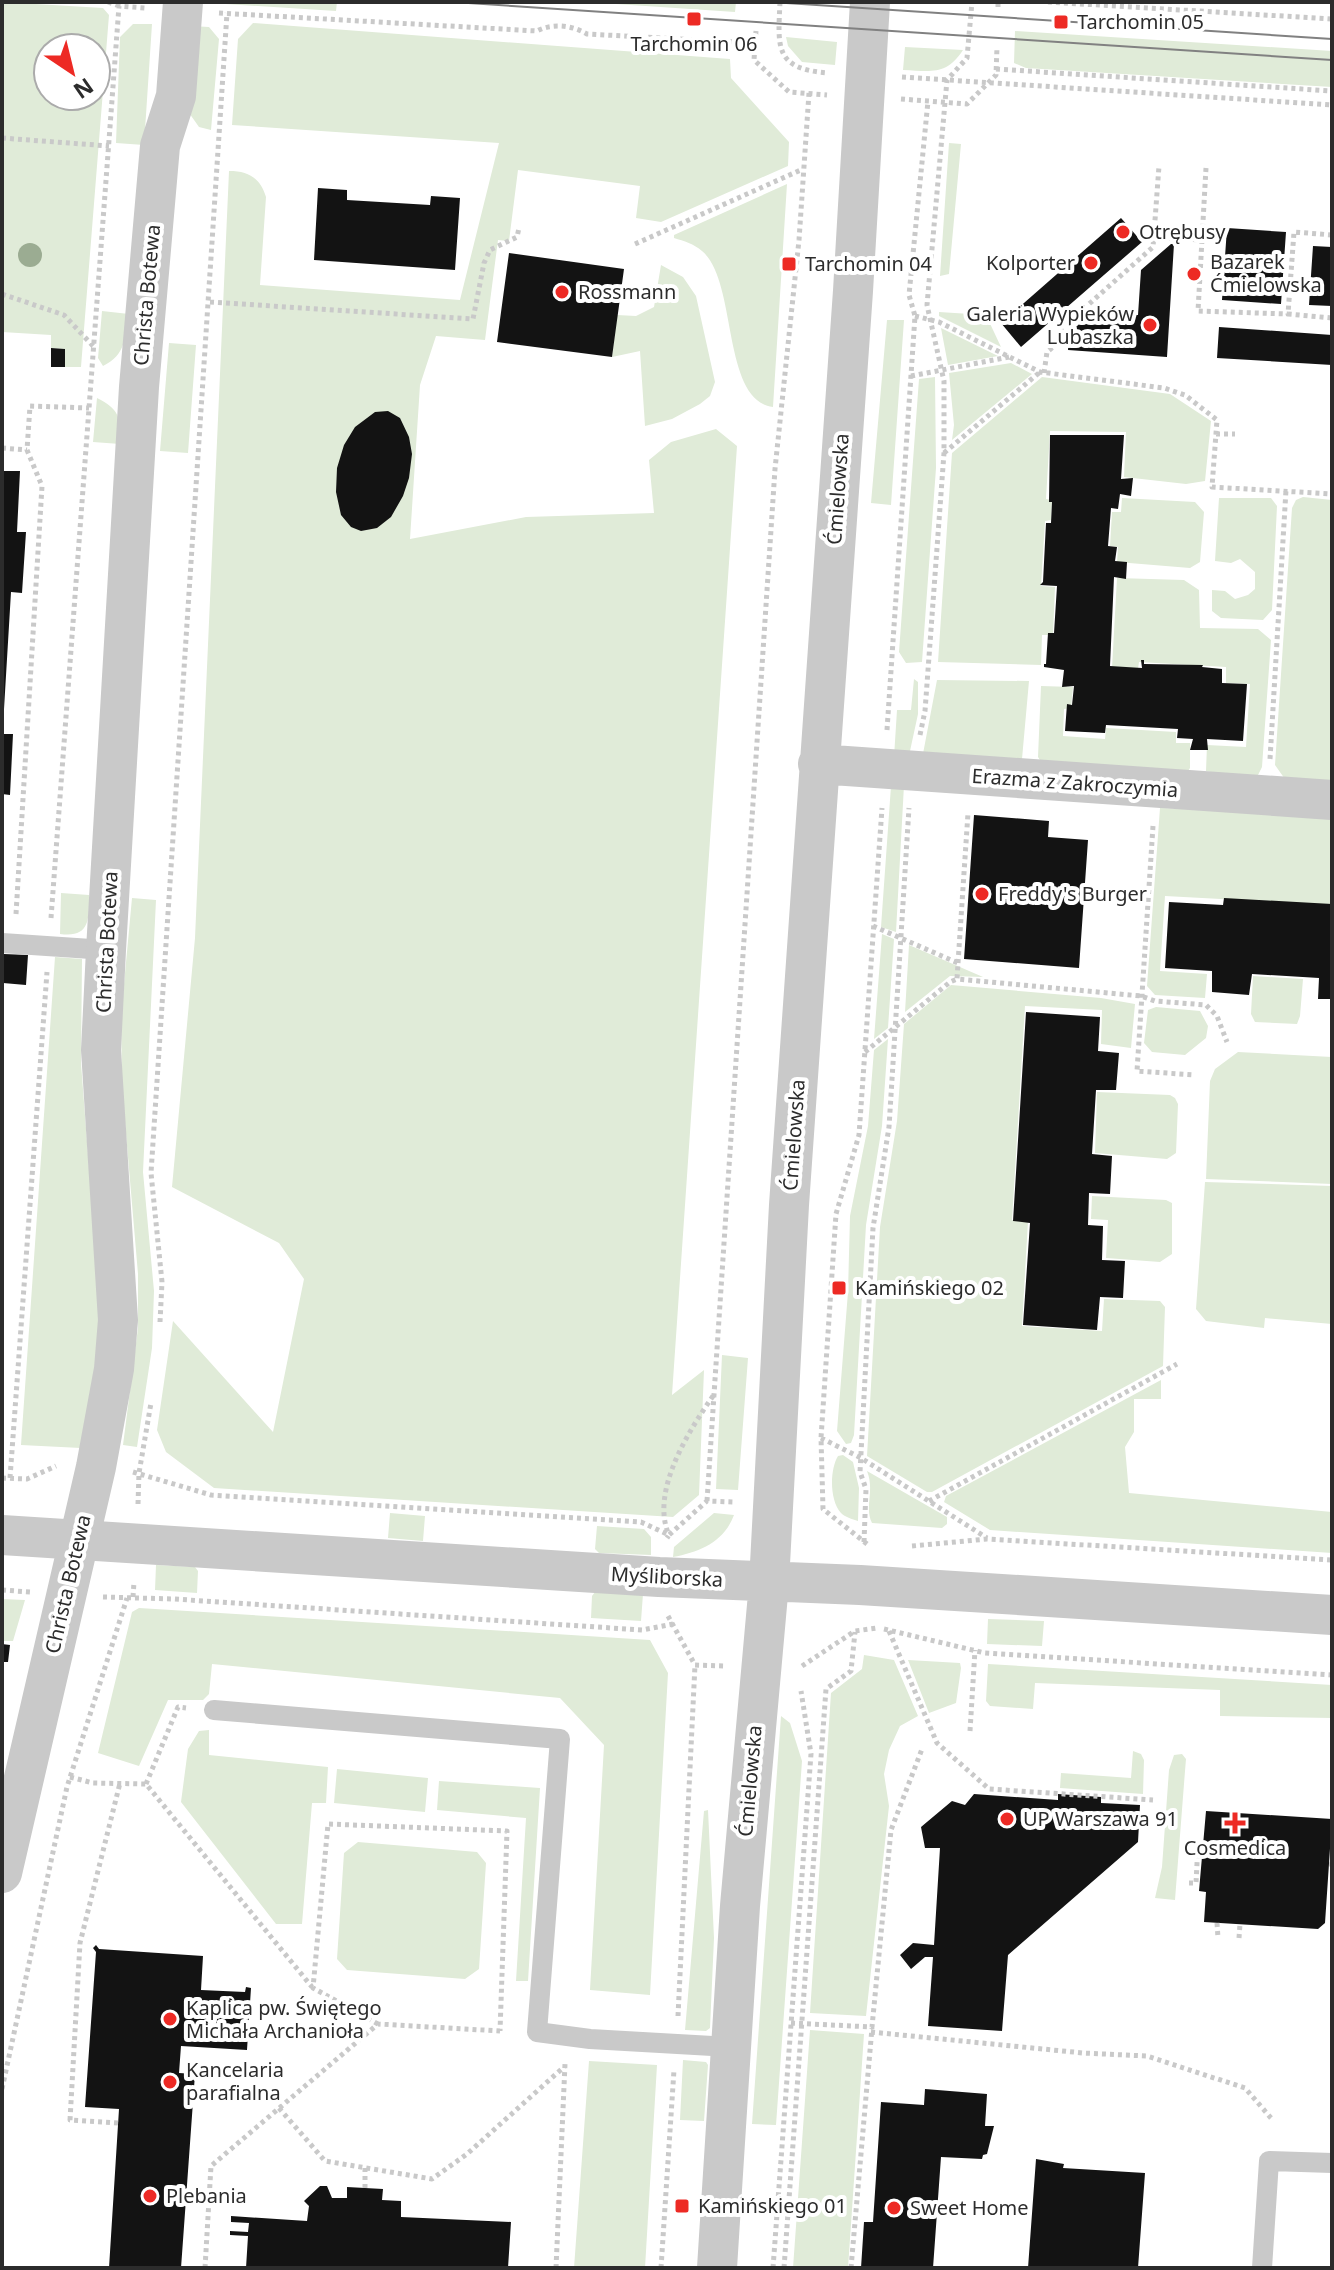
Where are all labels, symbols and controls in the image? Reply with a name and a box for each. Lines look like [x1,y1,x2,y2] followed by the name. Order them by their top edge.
[1077,8,1204,35] place label: Tarchomin 05
[685,10,703,28] marker: Tarchomin 06
[1052,13,1070,31] marker: Tarchomin 05
[631,30,757,57] place label: Tarchomin 06
[32,32,112,112] north arrow
[68,72,100,107] text: N
[1139,218,1226,245] place label: Otrębusy
[127,223,166,367] street label: Christa Botewa
[1114,223,1132,241] marker: Otrębusy
[1210,248,1322,298] place label: Bazarek Ćmielowska
[986,249,1075,276] place label: Kolporter
[805,250,933,277] place label: Tarchomin 04
[1082,254,1100,272] marker: Kolporter
[780,255,798,273] marker: Tarchomin 04
[1185,265,1203,283] marker: Bazarek Ćmielowska
[578,278,676,305] place label: Rossmann
[553,283,571,301] marker: Rossmann
[966,300,1134,350] place label: Galeria Wypieków Lubaszka
[1141,316,1159,334] marker: Galeria Wypieków Lubaszka
[820,432,855,546] street label: Ćmielowska
[971,762,1179,803] street label: Erazma z Zakroczymia
[89,870,124,1013] street label: Christa Botewa
[998,880,1147,907] place label: Freddy's Burger
[973,885,991,903] marker: Freddy's Burger
[776,1078,811,1192] street label: Ćmielowska
[855,1274,1004,1301] place label: Kamińskiego 02
[830,1279,848,1297] marker: Kamińskiego 02
[38,1512,97,1656] street label: Christa Botewa
[610,1560,724,1593] street label: Myśliborska
[731,1724,768,1838] street label: Ćmielowska
[1023,1805,1178,1832] place label: UP Warszawa 91
[998,1810,1016,1828] marker: UP Warszawa 91
[1226,1814,1244,1832] marker: Cosmedica
[1184,1834,1286,1861] place label: Cosmedica
[186,1994,382,2044] place label: Kaplica pw. Świętego Michała Archanioła
[161,2010,179,2028] marker: Kaplica pw. Świętego Michała Archanioła
[186,2056,284,2106] place label: Kancelaria parafialna
[161,2073,179,2091] marker: Kancelaria parafialna
[166,2182,247,2209] place label: Plebania
[141,2187,159,2205] marker: Plebania
[698,2192,847,2219] place label: Kamińskiego 01
[910,2194,1029,2221] place label: Sweet Home
[673,2197,691,2215] marker: Kamińskiego 01
[885,2199,903,2217] marker: Sweet Home

